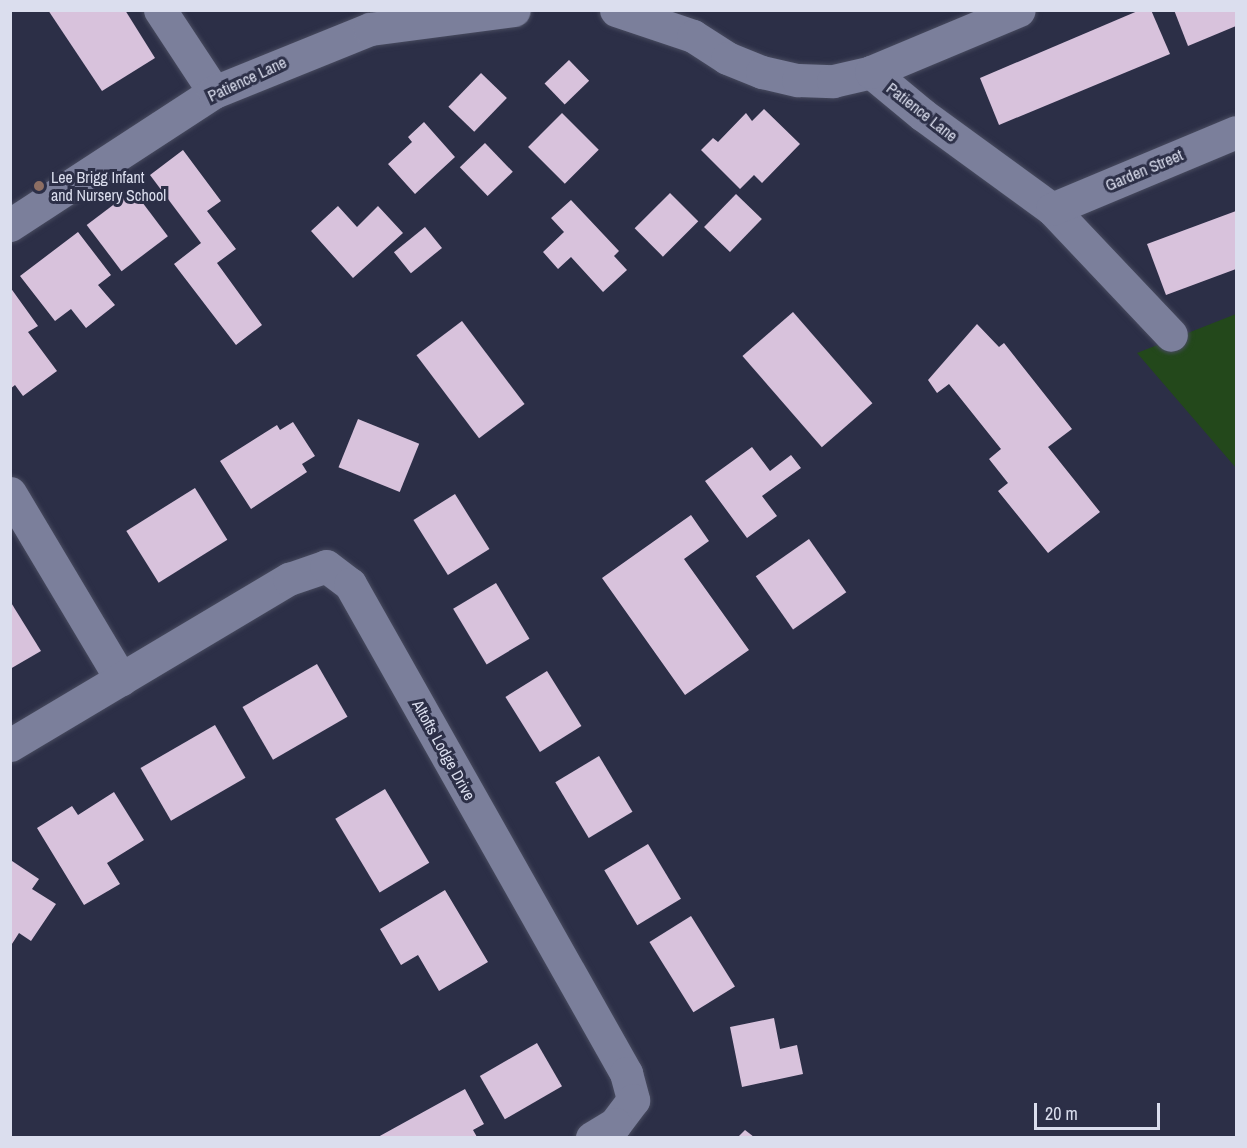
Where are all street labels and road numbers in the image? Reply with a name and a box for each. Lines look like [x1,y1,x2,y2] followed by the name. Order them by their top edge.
[205,52,289,106] street label: Patience Lane
[883,78,961,146] street label: Patience Lane
[1102,145,1186,195] street label: Garden Street
[409,697,479,803] street label: Altofts Lodge Drive

